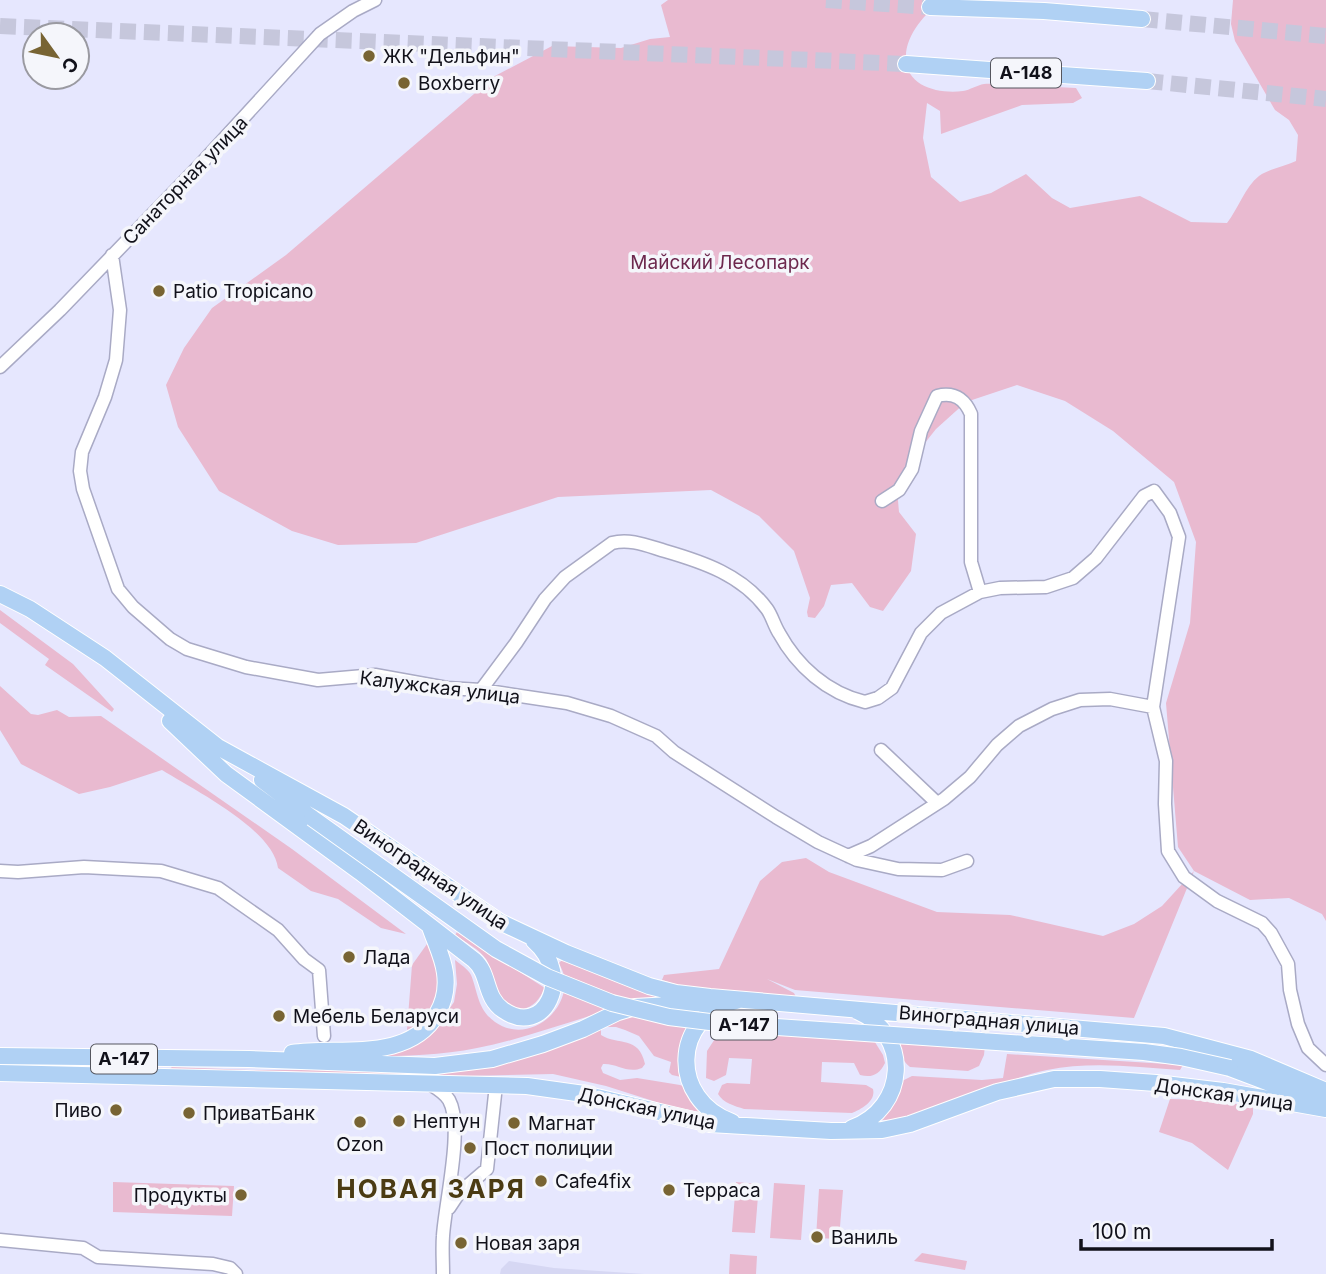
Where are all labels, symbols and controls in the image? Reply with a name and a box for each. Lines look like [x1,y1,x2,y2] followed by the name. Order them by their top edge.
[21,21,91,91] north arrow
[383,45,520,68] place label: ЖК "Дельфин"
[361,48,377,64] marker: ЖК "Дельфин"
[56,53,83,77] text: С
[991,58,1061,88] road number: А-148
[418,72,500,95] place label: Boxberry
[396,75,412,91] marker: Boxberry
[118,111,253,249] street label: Санаторная улица
[630,251,810,274] park label: Майский Лесопарк
[173,280,313,303] place label: Patio Tropicano
[151,283,167,299] marker: Patio Tropicano
[358,666,521,709] street label: Калужская улица
[349,814,512,935] street label: Виноградная улица
[363,946,410,969] place label: Лада
[341,949,357,965] marker: Лада
[898,1001,1080,1040] street label: Виноградная улица
[293,1005,459,1028] place label: Мебель Беларуси
[271,1008,287,1024] marker: Мебель Беларуси
[711,1010,777,1040] road number: А-147
[91,1044,157,1074] road number: А-147
[1153,1073,1295,1116] street label: Донская улица
[576,1083,718,1134] street label: Донская улица
[55,1099,102,1122] place label: Пиво
[108,1102,124,1118] marker: Пиво
[203,1102,316,1125] place label: ПриватБанк
[181,1105,197,1121] marker: ПриватБанк
[413,1110,480,1133] place label: Нептун
[528,1112,595,1135] place label: Магнат
[391,1113,407,1129] marker: Нептун
[352,1114,368,1130] marker: Ozon
[506,1115,522,1131] marker: Магнат
[336,1133,384,1156] place label: Ozon
[484,1137,613,1160] place label: Пост полиции
[462,1140,478,1156] marker: Пост полиции
[555,1170,631,1193] place label: Cafe4fix
[336,1173,526,1204] district label: НОВАЯ ЗАРЯ
[533,1173,549,1189] marker: Cafe4fix
[683,1179,761,1202] place label: Терраса
[661,1182,677,1198] marker: Терраса
[134,1184,227,1207] place label: Продукты
[233,1187,249,1203] marker: Продукты
[1081,1208,1272,1252] scale bar
[1092,1219,1151,1244] text: 100 m
[831,1226,898,1249] place label: Ваниль
[809,1229,825,1245] marker: Ваниль
[475,1232,580,1255] place label: Новая заря
[453,1235,469,1251] marker: Новая заря

